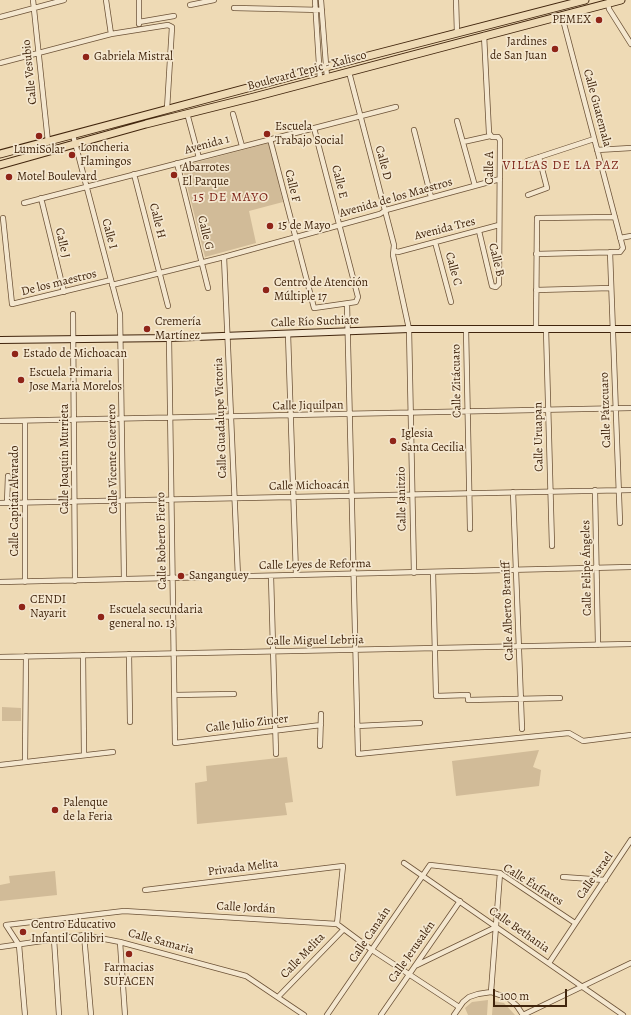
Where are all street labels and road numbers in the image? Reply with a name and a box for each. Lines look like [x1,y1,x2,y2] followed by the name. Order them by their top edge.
[19,39,41,105] street label: Calle Vesubio
[246,48,368,94] street label: Boulevard Tepic - Xalisco
[580,68,614,148] street label: Calle Guatemala
[183,132,231,158] street label: Avenida 1
[371,144,395,182] street label: Calle D
[483,151,497,185] street label: Calle A
[328,164,350,200] street label: Calle E
[281,168,303,204] street label: Calle F
[338,175,454,221] street label: Avenida de los Maestros
[146,202,168,240] street label: Calle H
[194,214,216,252] street label: Calle G
[413,214,477,244] street label: Avenida Tres
[98,217,120,251] street label: Calle I
[52,226,72,260] street label: Calle J
[485,242,507,278] street label: Calle B
[442,251,464,287] street label: Calle C
[20,267,98,299] street label: De los maestros
[271,313,359,331] street label: Calle Río Suchiate
[449,344,465,418] street label: Calle Zitácuaro
[212,357,230,479] street label: Calle Guadalupe Victoria
[597,372,615,448] street label: Calle Pátzcuaro
[272,398,344,414] street label: Calle Jiquilpan
[531,402,547,472] street label: Calle Uruapan
[58,404,72,514] street label: Calle Joaquín Murrieta
[105,404,121,514] street label: Calle Vicente Guerrero
[8,446,22,556] street label: Calle Capitán Alvarado
[394,467,410,531] street label: Calle Janitzio
[269,478,349,494] street label: Calle Michoacán
[154,492,170,590] street label: Calle Roberto Fierro
[579,520,595,616] street label: Calle Felipe Ángeles
[259,557,371,573] street label: Calle Leyes de Reforma
[499,561,517,661] street label: Calle Alberto Braniff
[266,633,364,649] street label: Calle Miguel Lebrija
[205,712,289,736] street label: Calle Julio Zincer
[574,850,616,902] street label: Calle Israel
[207,857,279,879] street label: Privada Melita
[500,861,566,909] street label: Calle Éufrates
[216,899,276,917] street label: Calle Jordán
[346,904,394,966] street label: Calle Canaán
[486,904,552,956] street label: Calle Bethania
[385,918,439,986] street label: Calle Jerusalén
[127,926,195,958] street label: Calle Samaria
[278,930,328,982] street label: Calle Melita

